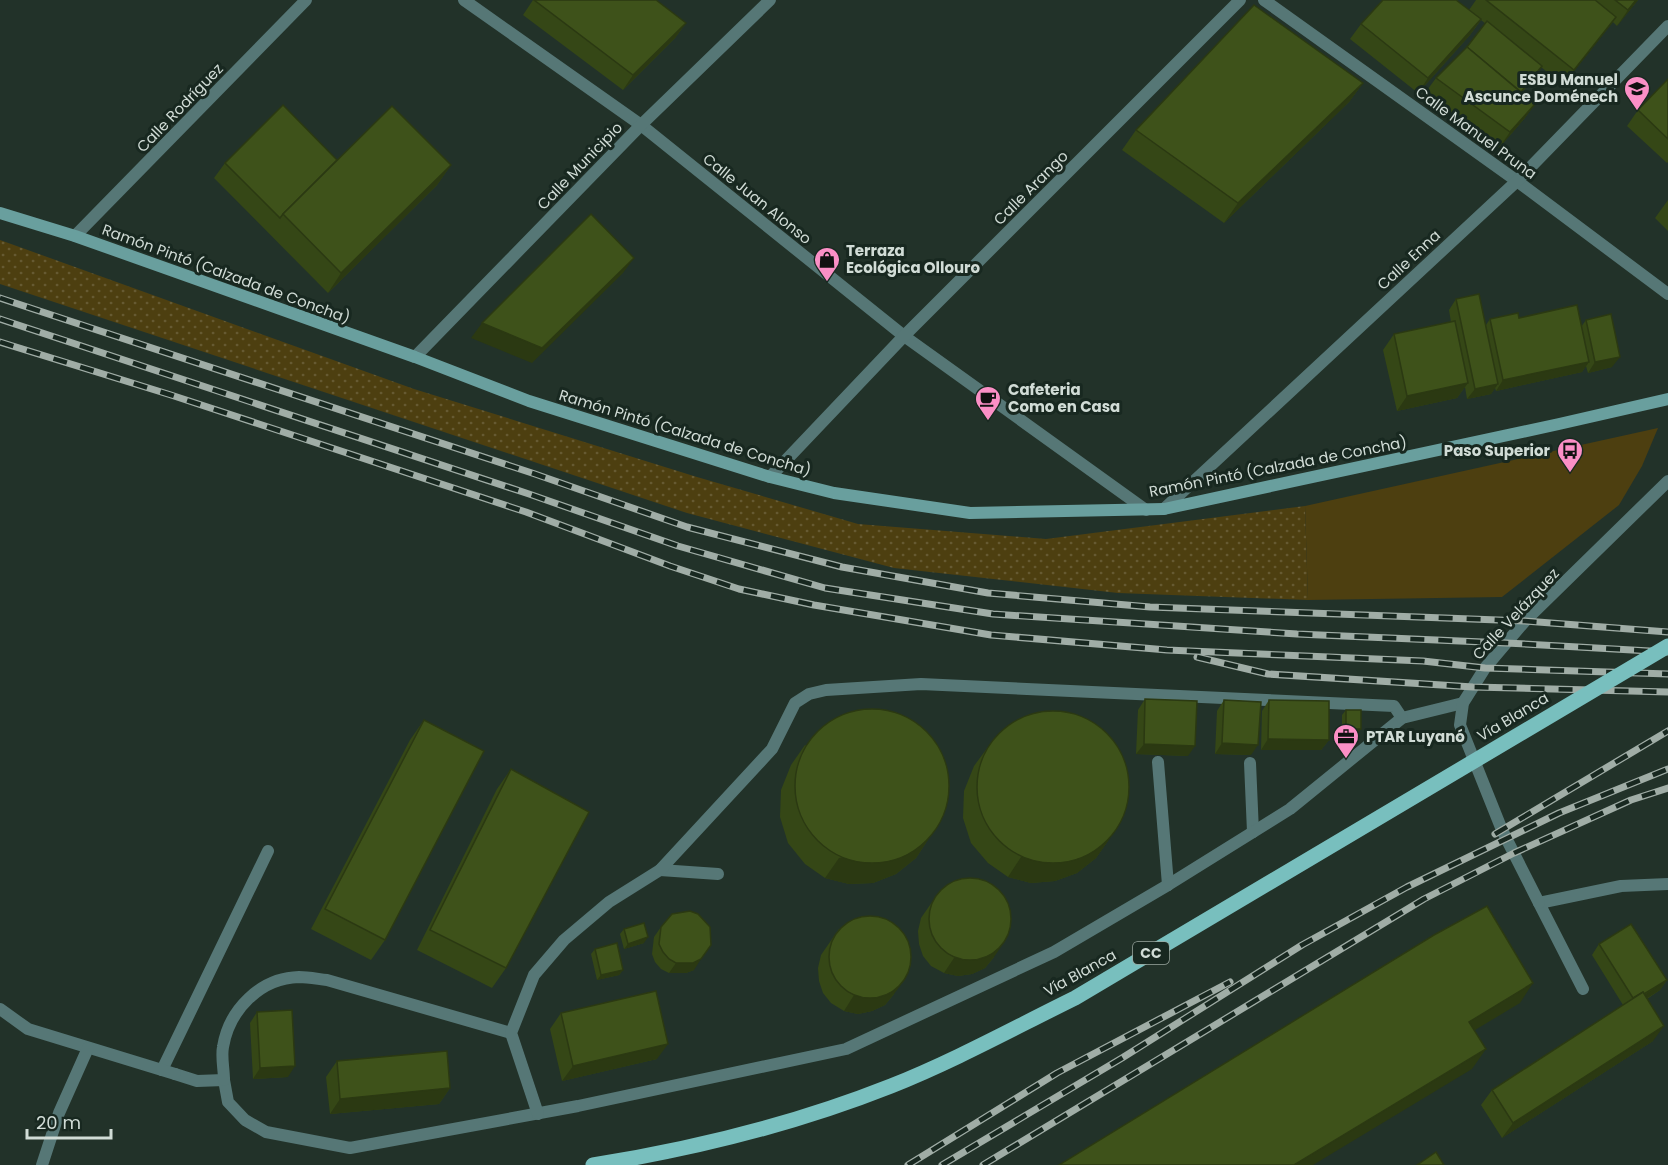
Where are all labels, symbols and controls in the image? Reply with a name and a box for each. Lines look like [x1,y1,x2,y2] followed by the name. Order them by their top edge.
[132,58,228,157] street label: Calle Rodríguez
[1464,69,1618,107] place label: ESBU Manuel Ascunce Doménech
[1622,74,1652,112] school or university icon: ESBU Manuel Ascunce Doménech
[1411,81,1541,184] street label: Calle Manuel Pruna
[532,117,627,214] street label: Calle Municipio
[989,146,1073,230] street label: Calle Arango
[699,148,816,249] street label: Calle Juan Alonso
[99,219,353,328] street label: Ramón Pintó (Calzada de Concha)
[1372,225,1445,294] street label: Calle Enna
[846,240,981,278] place label: Terraza Ecológica Ollouro
[812,245,842,283] shop icon: Terraza Ecológica Ollouro
[1008,379,1120,417] place label: Cafeteria Como en Casa
[557,384,814,481] street label: Ramón Pintó (Calzada de Concha)
[973,384,1003,422] cafe icon: Cafeteria Como en Casa
[1147,431,1409,502] street label: Ramón Pintó (Calzada de Concha)
[1555,436,1585,474] bus stop icon: Paso Superior
[1444,440,1551,461] place label: Paso Superior
[1468,563,1564,664] street label: Calle Velázquez
[1473,687,1552,746] street label: Vía Blanca
[1331,722,1361,760] office icon: PTAR Luyanó
[1366,726,1465,747] place label: PTAR Luyanó
[1133,942,1169,964] road number: CC
[1040,944,1120,1001] street label: Vía Blanca
[27,1102,111,1140] scale bar
[36,1110,81,1135] text: 20 m

